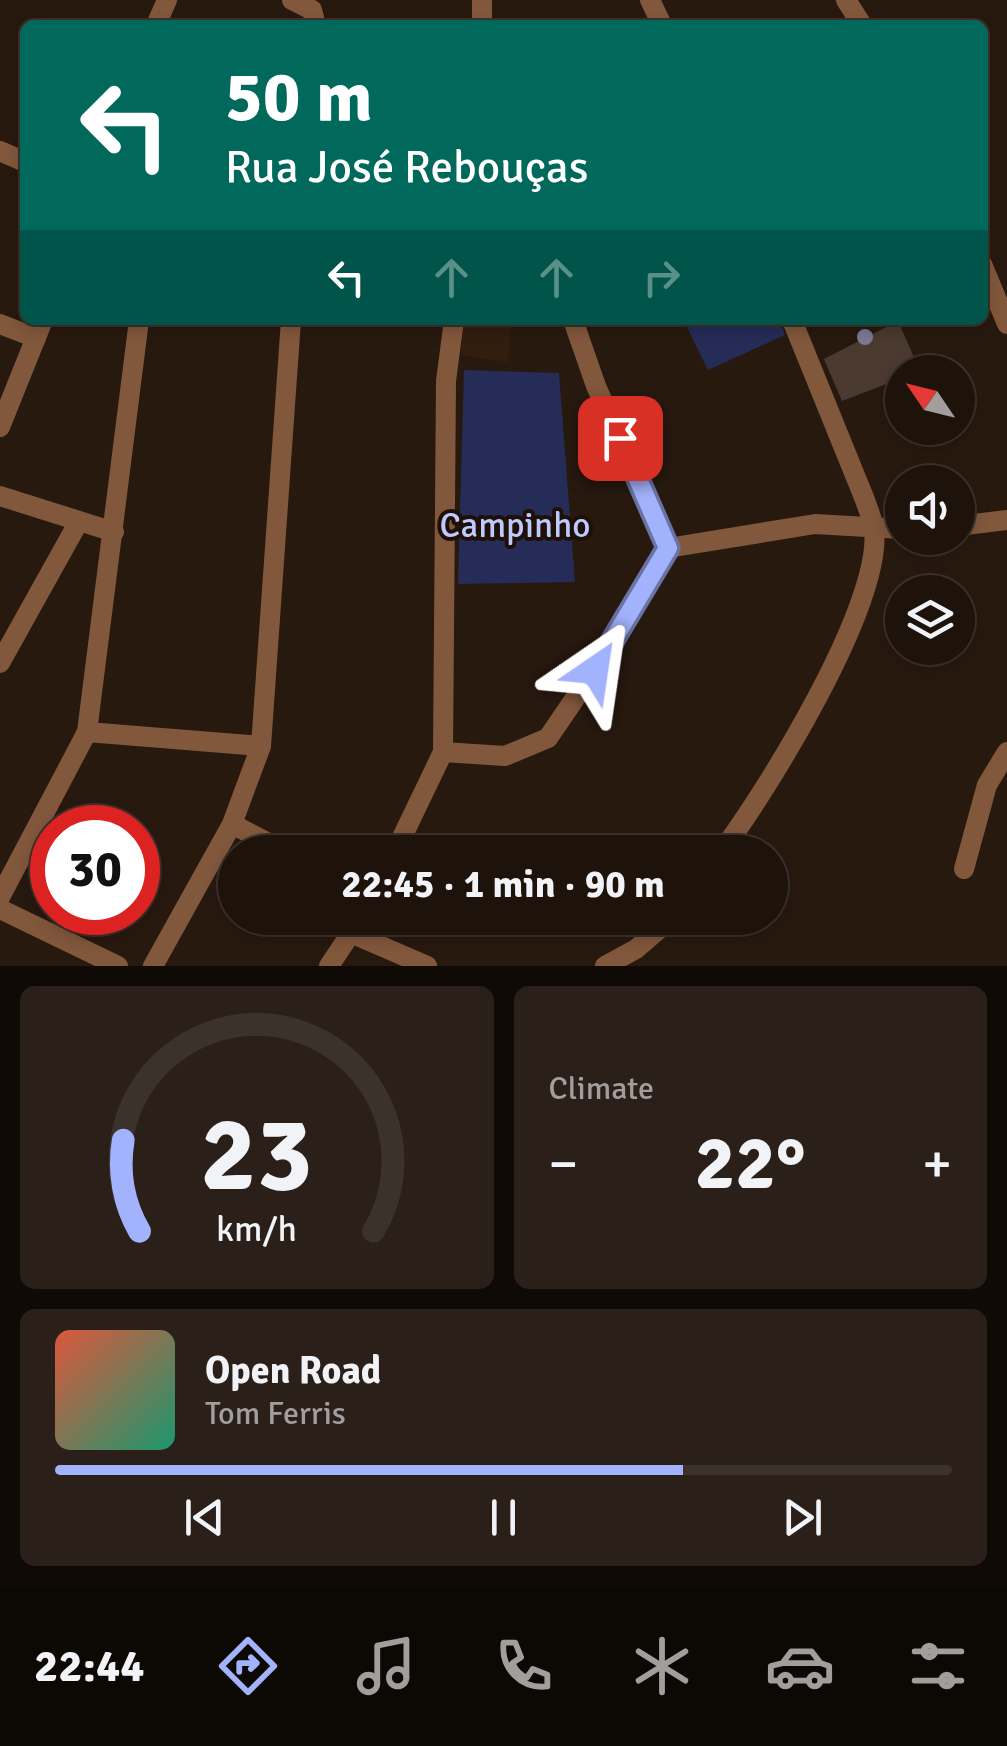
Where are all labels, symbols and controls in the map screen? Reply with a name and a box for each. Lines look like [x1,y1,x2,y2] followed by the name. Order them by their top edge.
[225,54,373,140] text: 50 m
[60,60,190,190] icon: left
[225,140,588,195] text: Rua José Rebouças
[319,250,374,305] icon: left
[424,250,479,305] icon: ahead
[529,250,584,305] icon: ahead
[634,250,689,305] icon: right
[885,355,975,445] north arrow
[885,355,975,665] map controls
[578,396,663,481] pin
[593,411,648,466] icon: arrive
[885,465,975,555] button: sound
[440,504,590,547] park label: Campinho
[885,575,975,665] button: layers
[543,618,647,722] position arrow
[30,805,160,935] speed limit sign: 30
[341,861,665,908] text: 22:45 · 1 min · 90 m
[549,1069,654,1108] text: Climate
[201,1091,313,1219] text: 23
[695,1117,806,1210] text: 22°
[549,1130,578,1198] text: −
[922,1130,952,1198] text: +
[216,1207,297,1251] text: km/h
[205,1347,381,1394] text: Open Road
[205,1394,346,1433] text: Tom Ferris
[177,1490,232,1545] icon: previous
[476,1490,531,1545] icon: pause
[775,1490,830,1545] icon: next
[213,1631,283,1701] icon: directions
[351,1631,421,1701] icon: music
[489,1631,559,1701] icon: phone
[627,1631,697,1701] icon: climate
[765,1631,835,1701] icon: car
[903,1631,973,1701] icon: filters
[34,1639,144,1694] text: 22:44

